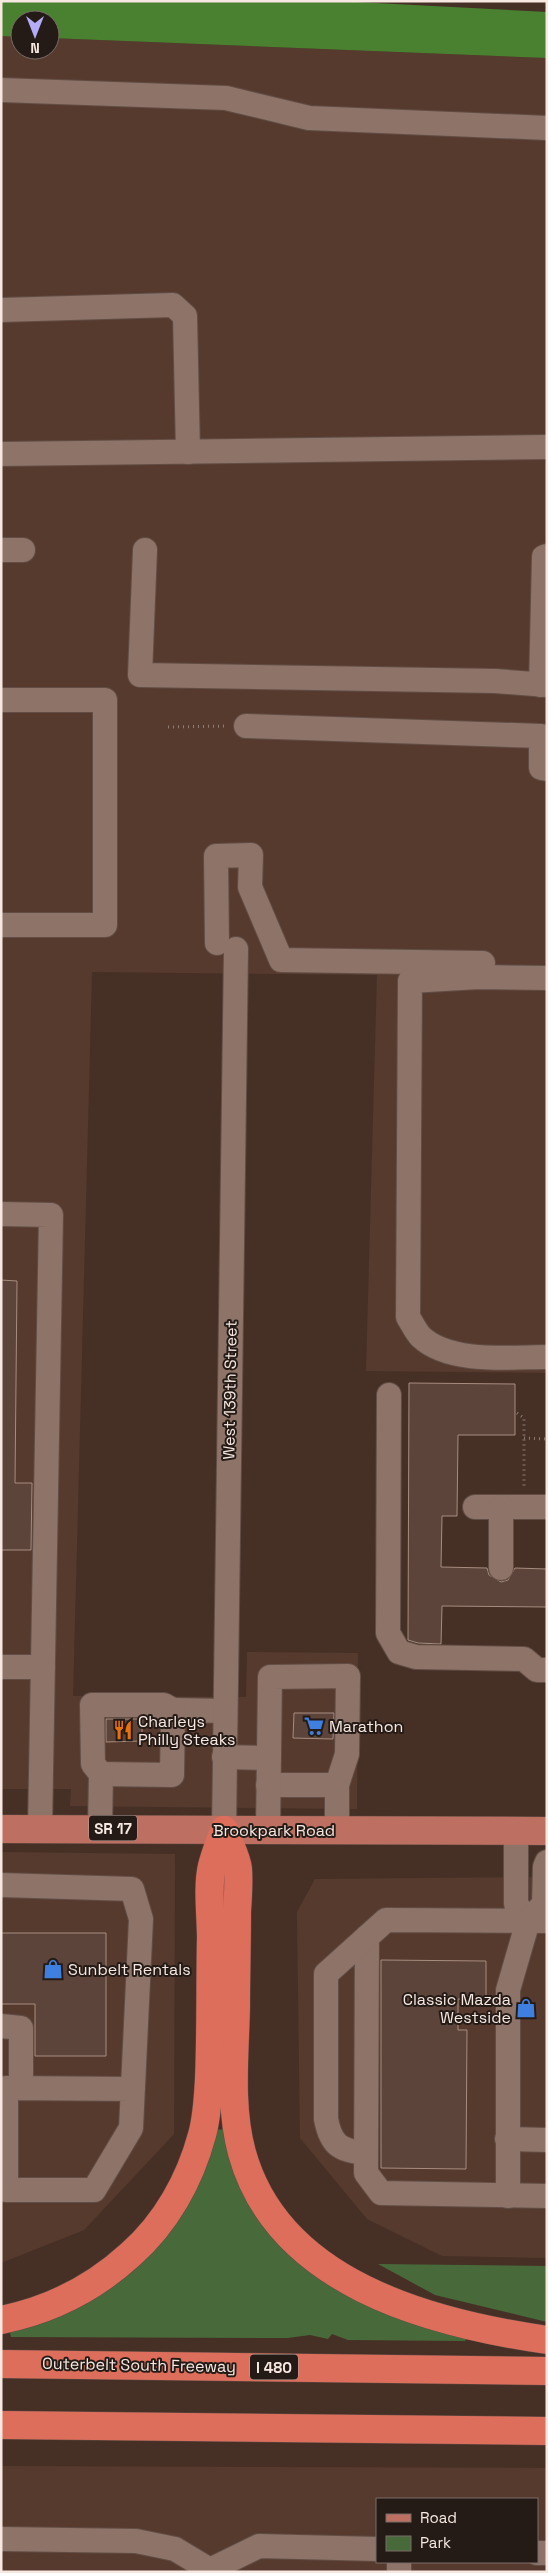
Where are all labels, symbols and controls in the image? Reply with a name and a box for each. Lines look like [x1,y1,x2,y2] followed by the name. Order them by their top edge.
[10,10,60,60] north arrow
[30,39,40,57] text: N
[218,1320,242,1460] street label: West 139th Street
[138,1711,235,1750] place label: Charleys Philly Steaks
[303,1715,325,1737] supermarket icon: Marathon
[329,1716,403,1737] place label: Marathon
[112,1719,134,1741] restaurant icon: Charleys Philly Steaks
[89,1816,137,1840] road number: SR 17
[213,1820,335,1841] street label: Brookpark Road
[42,1958,64,1980] shop icon: Sunbelt Rentals
[68,1959,191,1980] place label: Sunbelt Rentals
[403,1989,511,2028] place label: Classic Mazda Westside
[515,1997,537,2019] shop icon: Classic Mazda Westside
[42,2353,236,2377] street label: Outerbelt South Freeway
[250,2354,298,2380] road number: I 480
[376,2498,538,2563] legend
[420,2508,457,2527] text: Road
[420,2533,451,2552] text: Park

